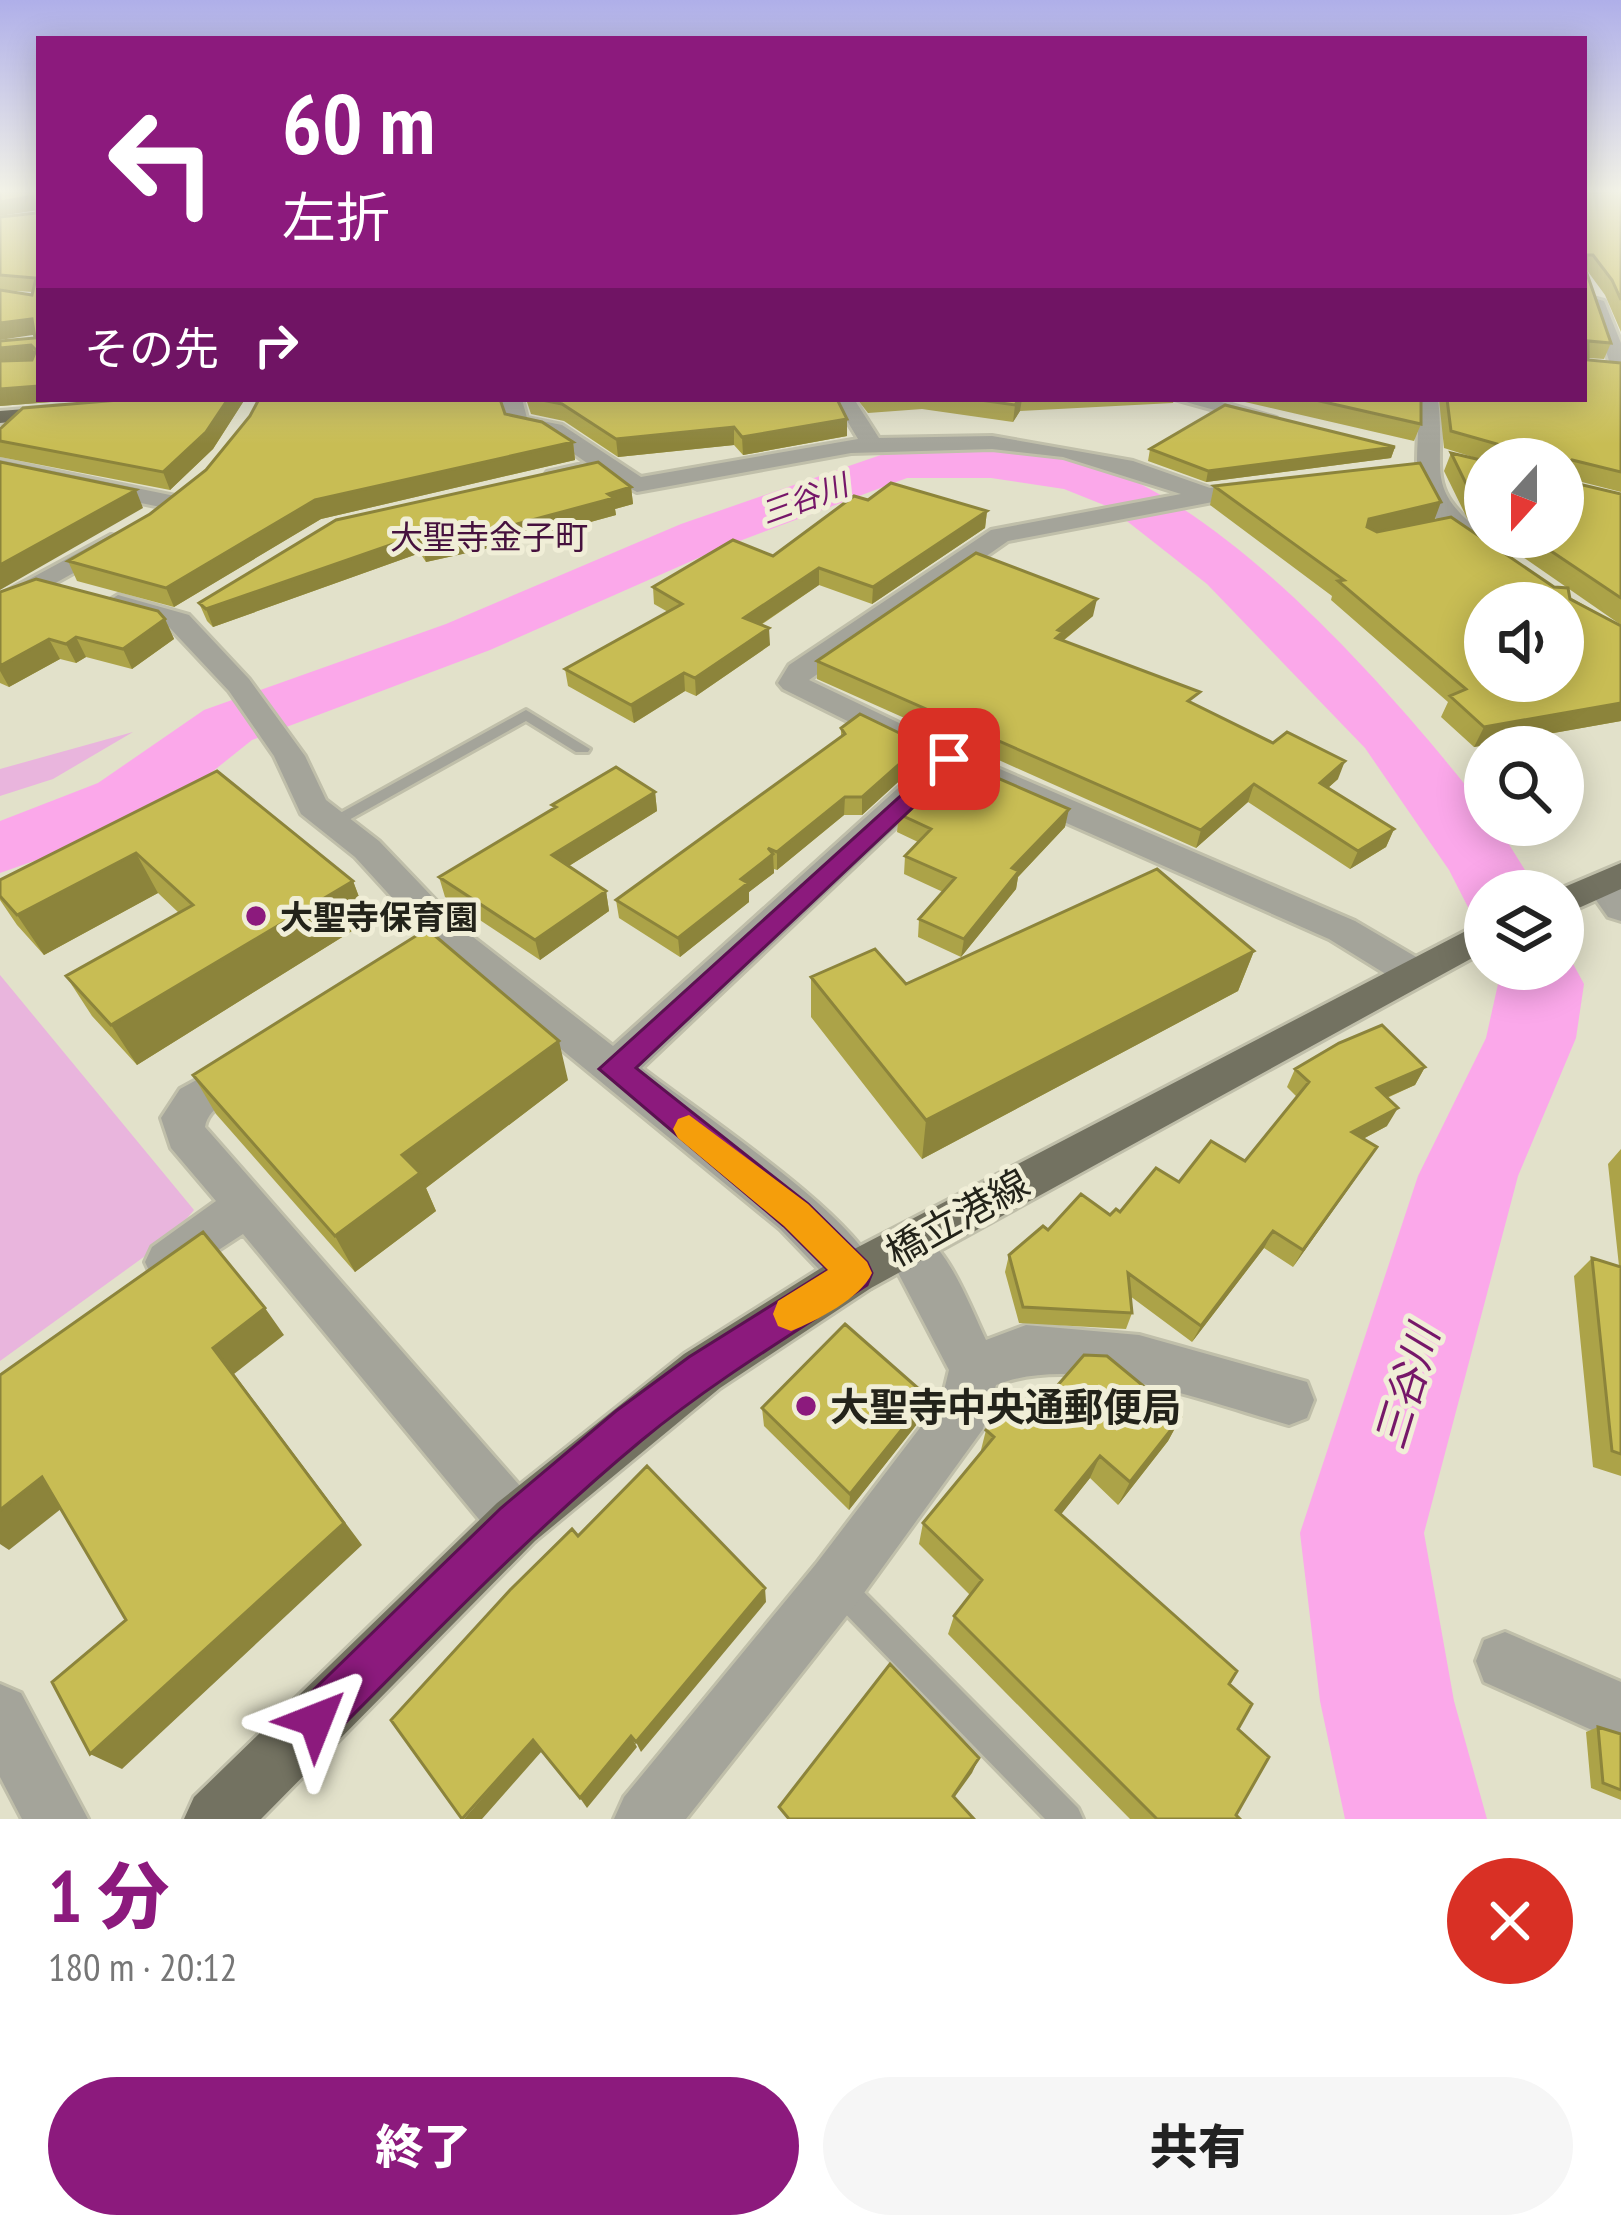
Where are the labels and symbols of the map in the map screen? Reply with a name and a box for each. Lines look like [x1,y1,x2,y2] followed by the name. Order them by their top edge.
[1464,438,1584,558] north arrow
[755,463,856,532] water label: 三谷川
[390,515,588,558] district label: 大聖寺金子町
[898,708,1000,810] pin
[280,895,478,938] place label: 大聖寺保育園
[243,903,269,929] marker: 大聖寺保育園
[876,1157,1038,1277] street label: 橋立港線
[1361,1315,1452,1455] water label: 三谷川
[830,1381,1181,1432] place label: 大聖寺中央通郵便局
[793,1393,819,1419] marker: 大聖寺中央通郵便局
[253,1657,379,1783] position arrow

